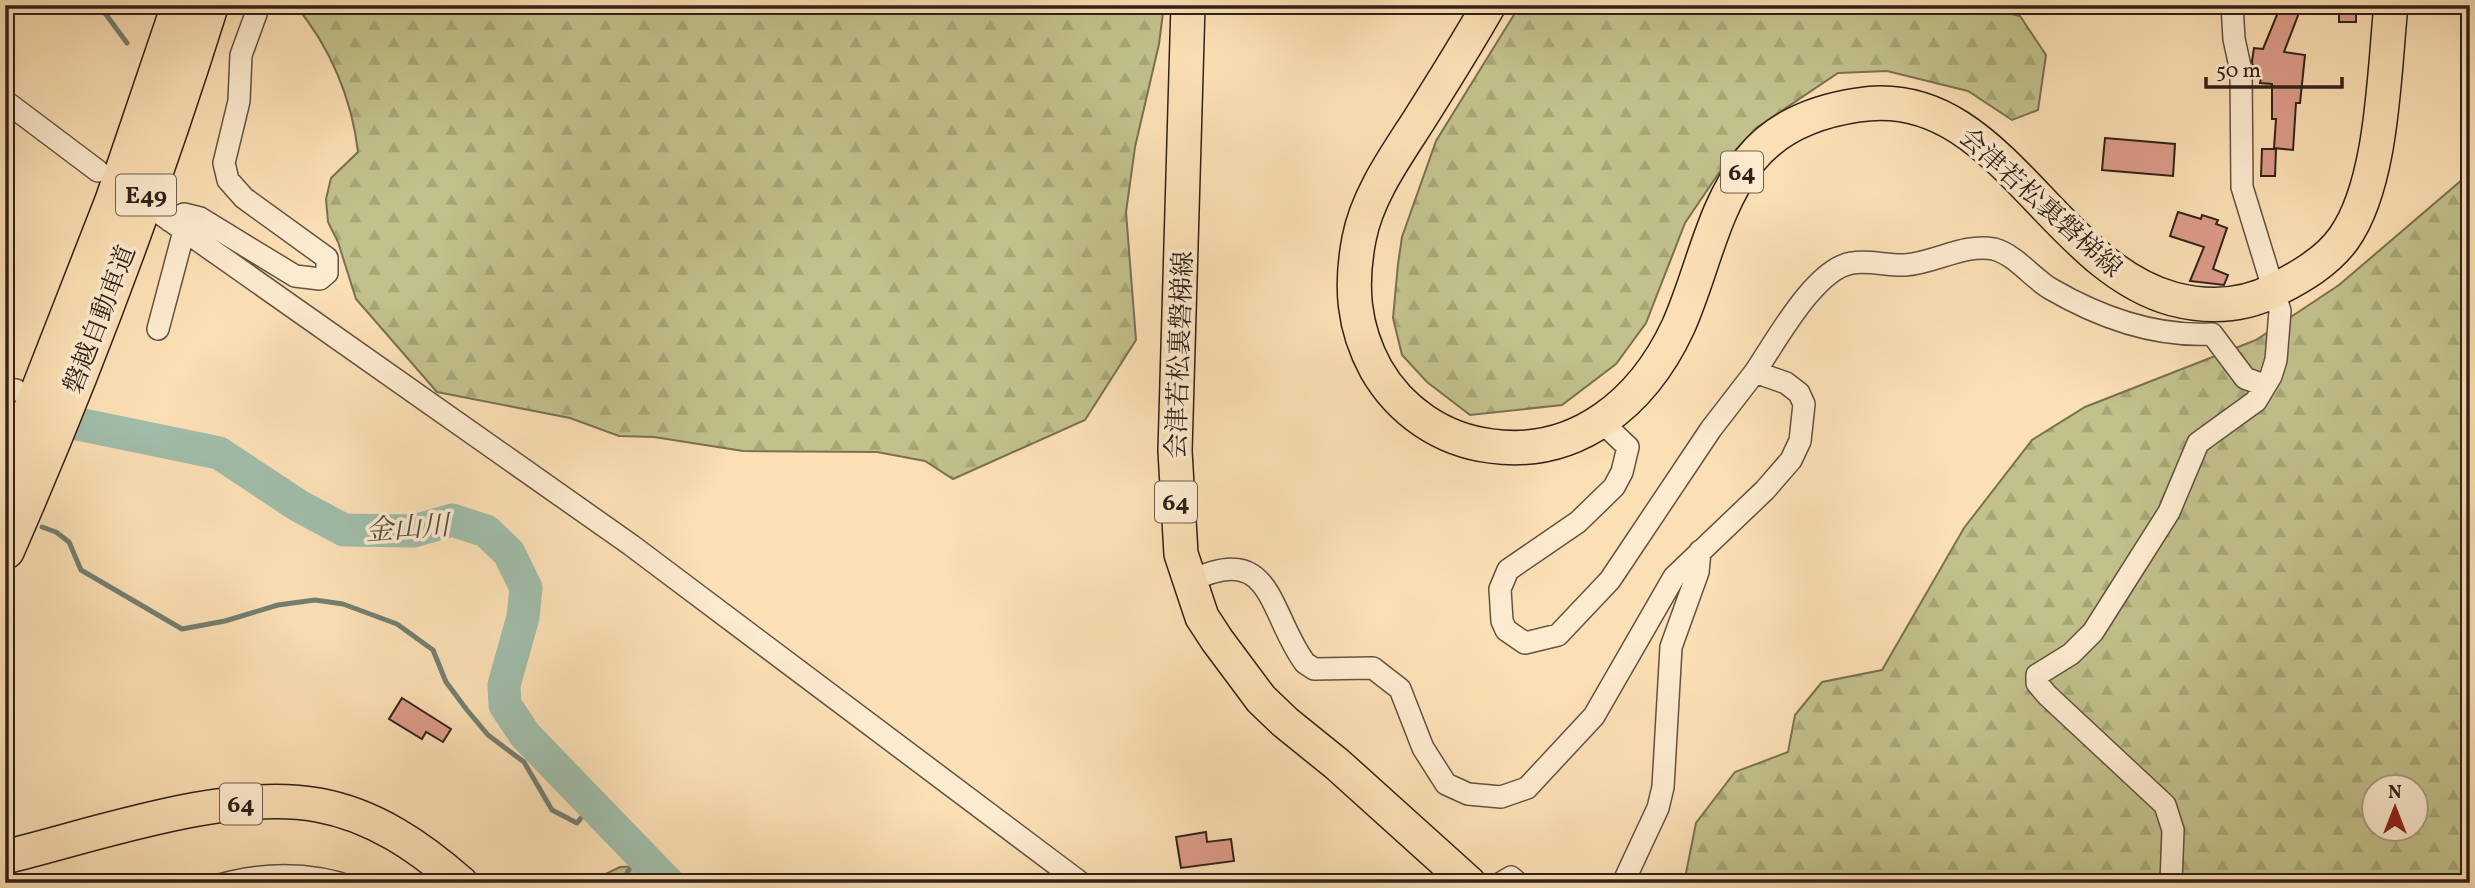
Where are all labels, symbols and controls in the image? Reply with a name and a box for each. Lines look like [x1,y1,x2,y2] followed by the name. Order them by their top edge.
[2206,46,2342,90] scale bar
[2216,57,2261,86] text: 50 m
[1950,121,2129,286] street label: 会津若松裏磐梯線
[1721,152,1763,192] road number: 64
[116,174,176,216] road number: E49
[56,240,146,399] street label: 磐越自動車道
[1159,250,1203,460] street label: 会津若松裏磐梯線
[1155,481,1197,522] road number: 64
[364,507,453,552] water label: 金山川
[2360,772,2430,842] north arrow
[2388,780,2402,806] text: N
[220,784,262,824] road number: 64

